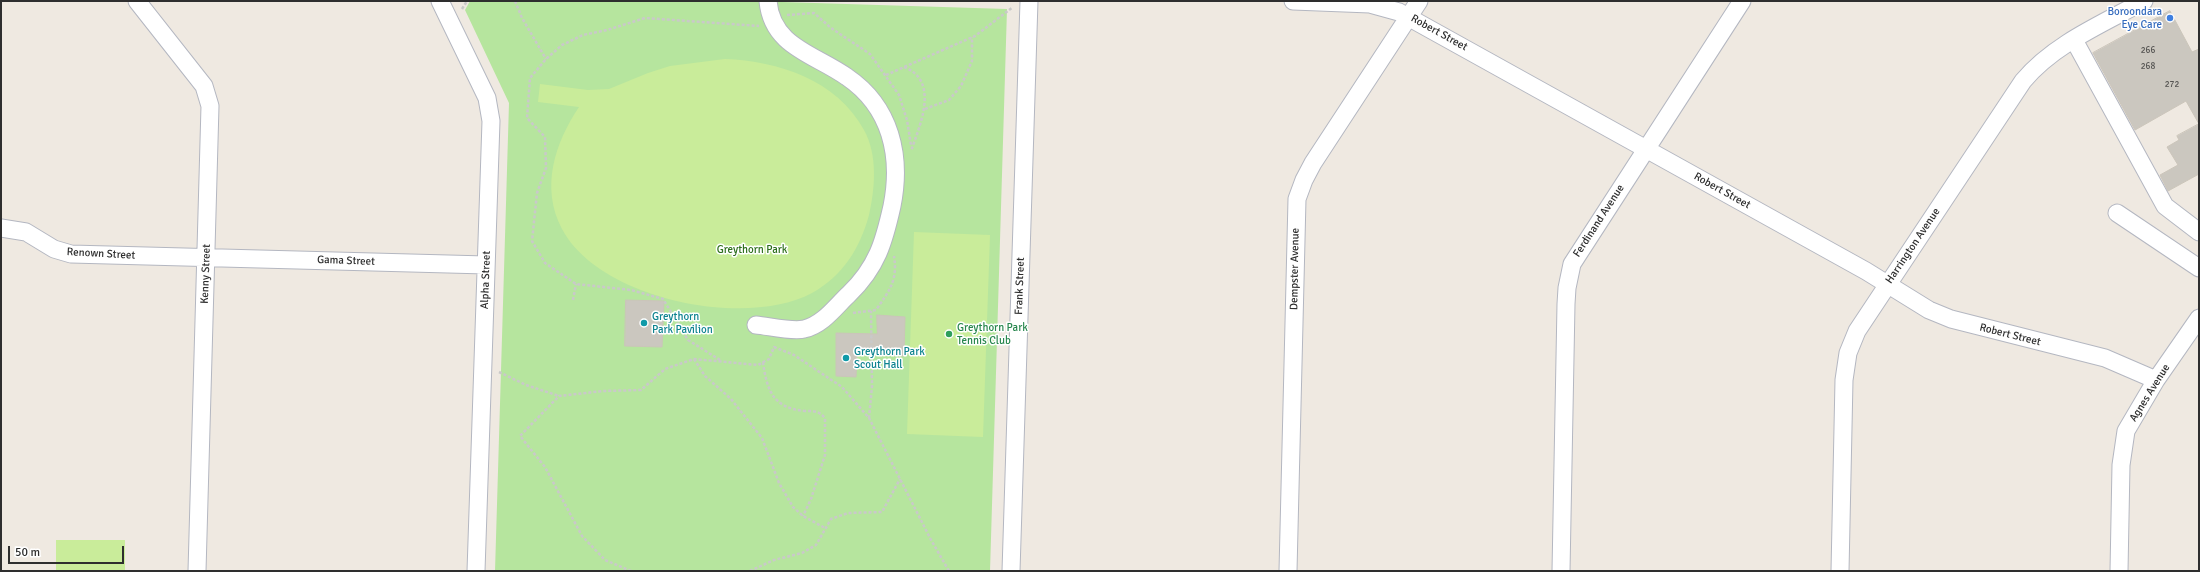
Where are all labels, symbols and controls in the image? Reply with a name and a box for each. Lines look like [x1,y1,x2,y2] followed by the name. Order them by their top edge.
[2107,5,2162,31] place label: Boroondara Eye Care
[1408,12,1470,54] street label: Robert Street
[2165,13,2175,23] marker: Boroondara Eye Care
[2141,46,2155,56] house number: 266
[2141,62,2155,72] house number: 268
[2165,80,2179,90] house number: 272
[1691,170,1753,212] street label: Robert Street
[1571,182,1627,260] street label: Ferdinand Avenue
[1883,206,1943,286] street label: Harrington Avenue
[1288,228,1302,310] street label: Dempster Avenue
[717,243,787,257] park label: Greythorn Park
[198,244,214,304] street label: Kenny Street
[66,246,136,262] street label: Renown Street
[478,251,494,309] street label: Alpha Street
[317,253,375,269] street label: Gama Street
[1012,257,1028,315] street label: Frank Street
[652,310,713,336] place label: Greythorn Park Pavilion
[639,318,649,328] marker: Greythorn Park Pavilion
[957,321,1028,347] place label: Greythorn Park Tennis Club
[1978,321,2042,349] street label: Robert Street
[944,329,954,339] marker: Greythorn Park Tennis Club
[854,345,925,371] place label: Greythorn Park Scout Hall
[841,353,851,363] marker: Greythorn Park Scout Hall
[2127,362,2173,424] street label: Agnes Avenue
[10,538,126,564] scale bar
[15,545,40,560] text: 50 m

